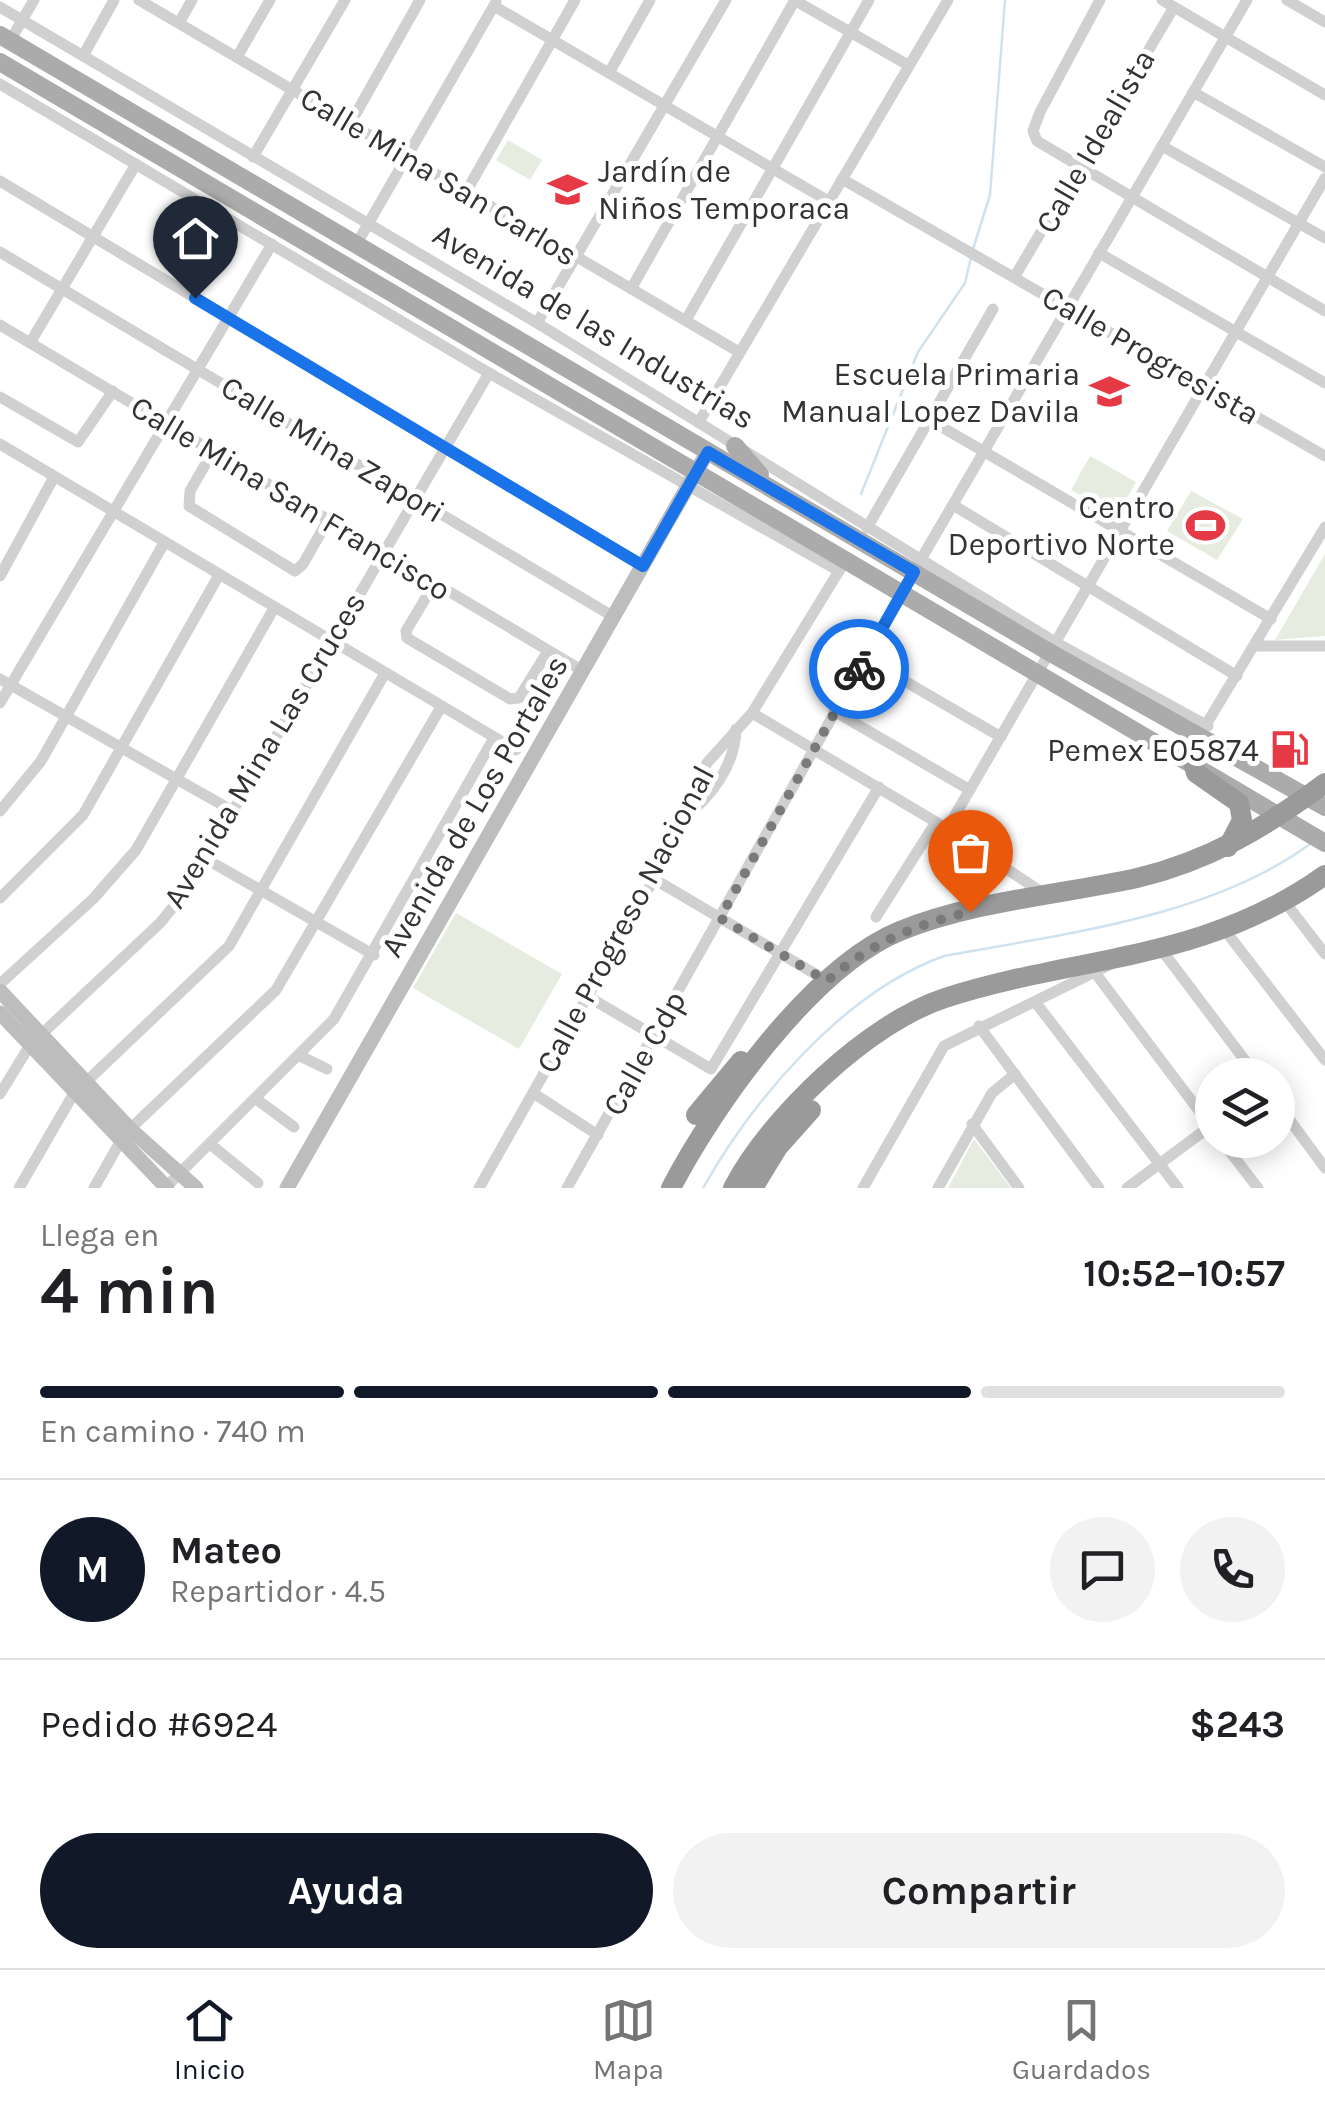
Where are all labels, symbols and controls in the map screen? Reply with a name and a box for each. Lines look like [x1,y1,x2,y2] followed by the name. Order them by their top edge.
[1028,43,1163,240] street label: Calle Idealista
[294,79,584,274] street label: Calle Mina San Carlos
[598,153,850,227] place label: Jardín de Niños Temporaca
[547,168,589,210] school or university icon: Jardín de Niños Temporaca
[153,196,238,299] pin
[168,211,223,266] icon: home
[426,216,761,437] street label: Avenida de las Industrias
[1035,278,1266,433] street label: Calle Progresista
[781,356,1080,430] place label: Escuela Primaria Manual Lopez Davila
[214,368,451,531] street label: Calle Mina Zapori
[1089,371,1131,413] school or university icon: Escuela Primaria Manual Lopez Davila
[124,388,457,609] street label: Calle Mina San Francisco
[948,489,1175,563] place label: Centro Deportivo Norte
[1184,504,1226,546] sports icon: Centro Deportivo Norte
[155,586,373,915] street label: Avenida Mina Las Cruces
[809,619,909,719] courier
[832,642,887,697] icon: bike
[373,649,576,963] street label: Avenida de Los Portales
[1268,729,1310,771] fuel station icon: Pemex E05874
[1047,732,1259,769] place label: Pemex E05874
[529,759,722,1079] street label: Calle Progreso Nacional
[928,810,1013,913] pin
[943,825,998,880] icon: bag
[595,985,694,1122] street label: Calle Cdp
[1195,1058,1295,1158] map controls
[1195,1058,1295,1158] button: layers
[40,1217,159,1254] text: Llega en
[1083,1251,1285,1296] text: 10:52–10:57
[40,1253,219,1329] text: 4 min
[40,1413,306,1450] text: En camino · 740 m
[1050,1517,1155,1622] button: chat
[1180,1517,1285,1622] button: phone
[170,1528,282,1573] text: Mateo
[76,1547,109,1592] text: M
[170,1573,386,1610] text: Repartidor · 4.5
[40,1702,278,1747] text: Pedido #6924
[1190,1702,1285,1747] text: $243
[40,1833,653,1948] button: Ayuda
[673,1833,1285,1948] button: Compartir
[174,1993,245,2086] tab: Inicio
[593,1993,664,2086] tab: Mapa
[1012,1993,1151,2086] tab: Guardados

